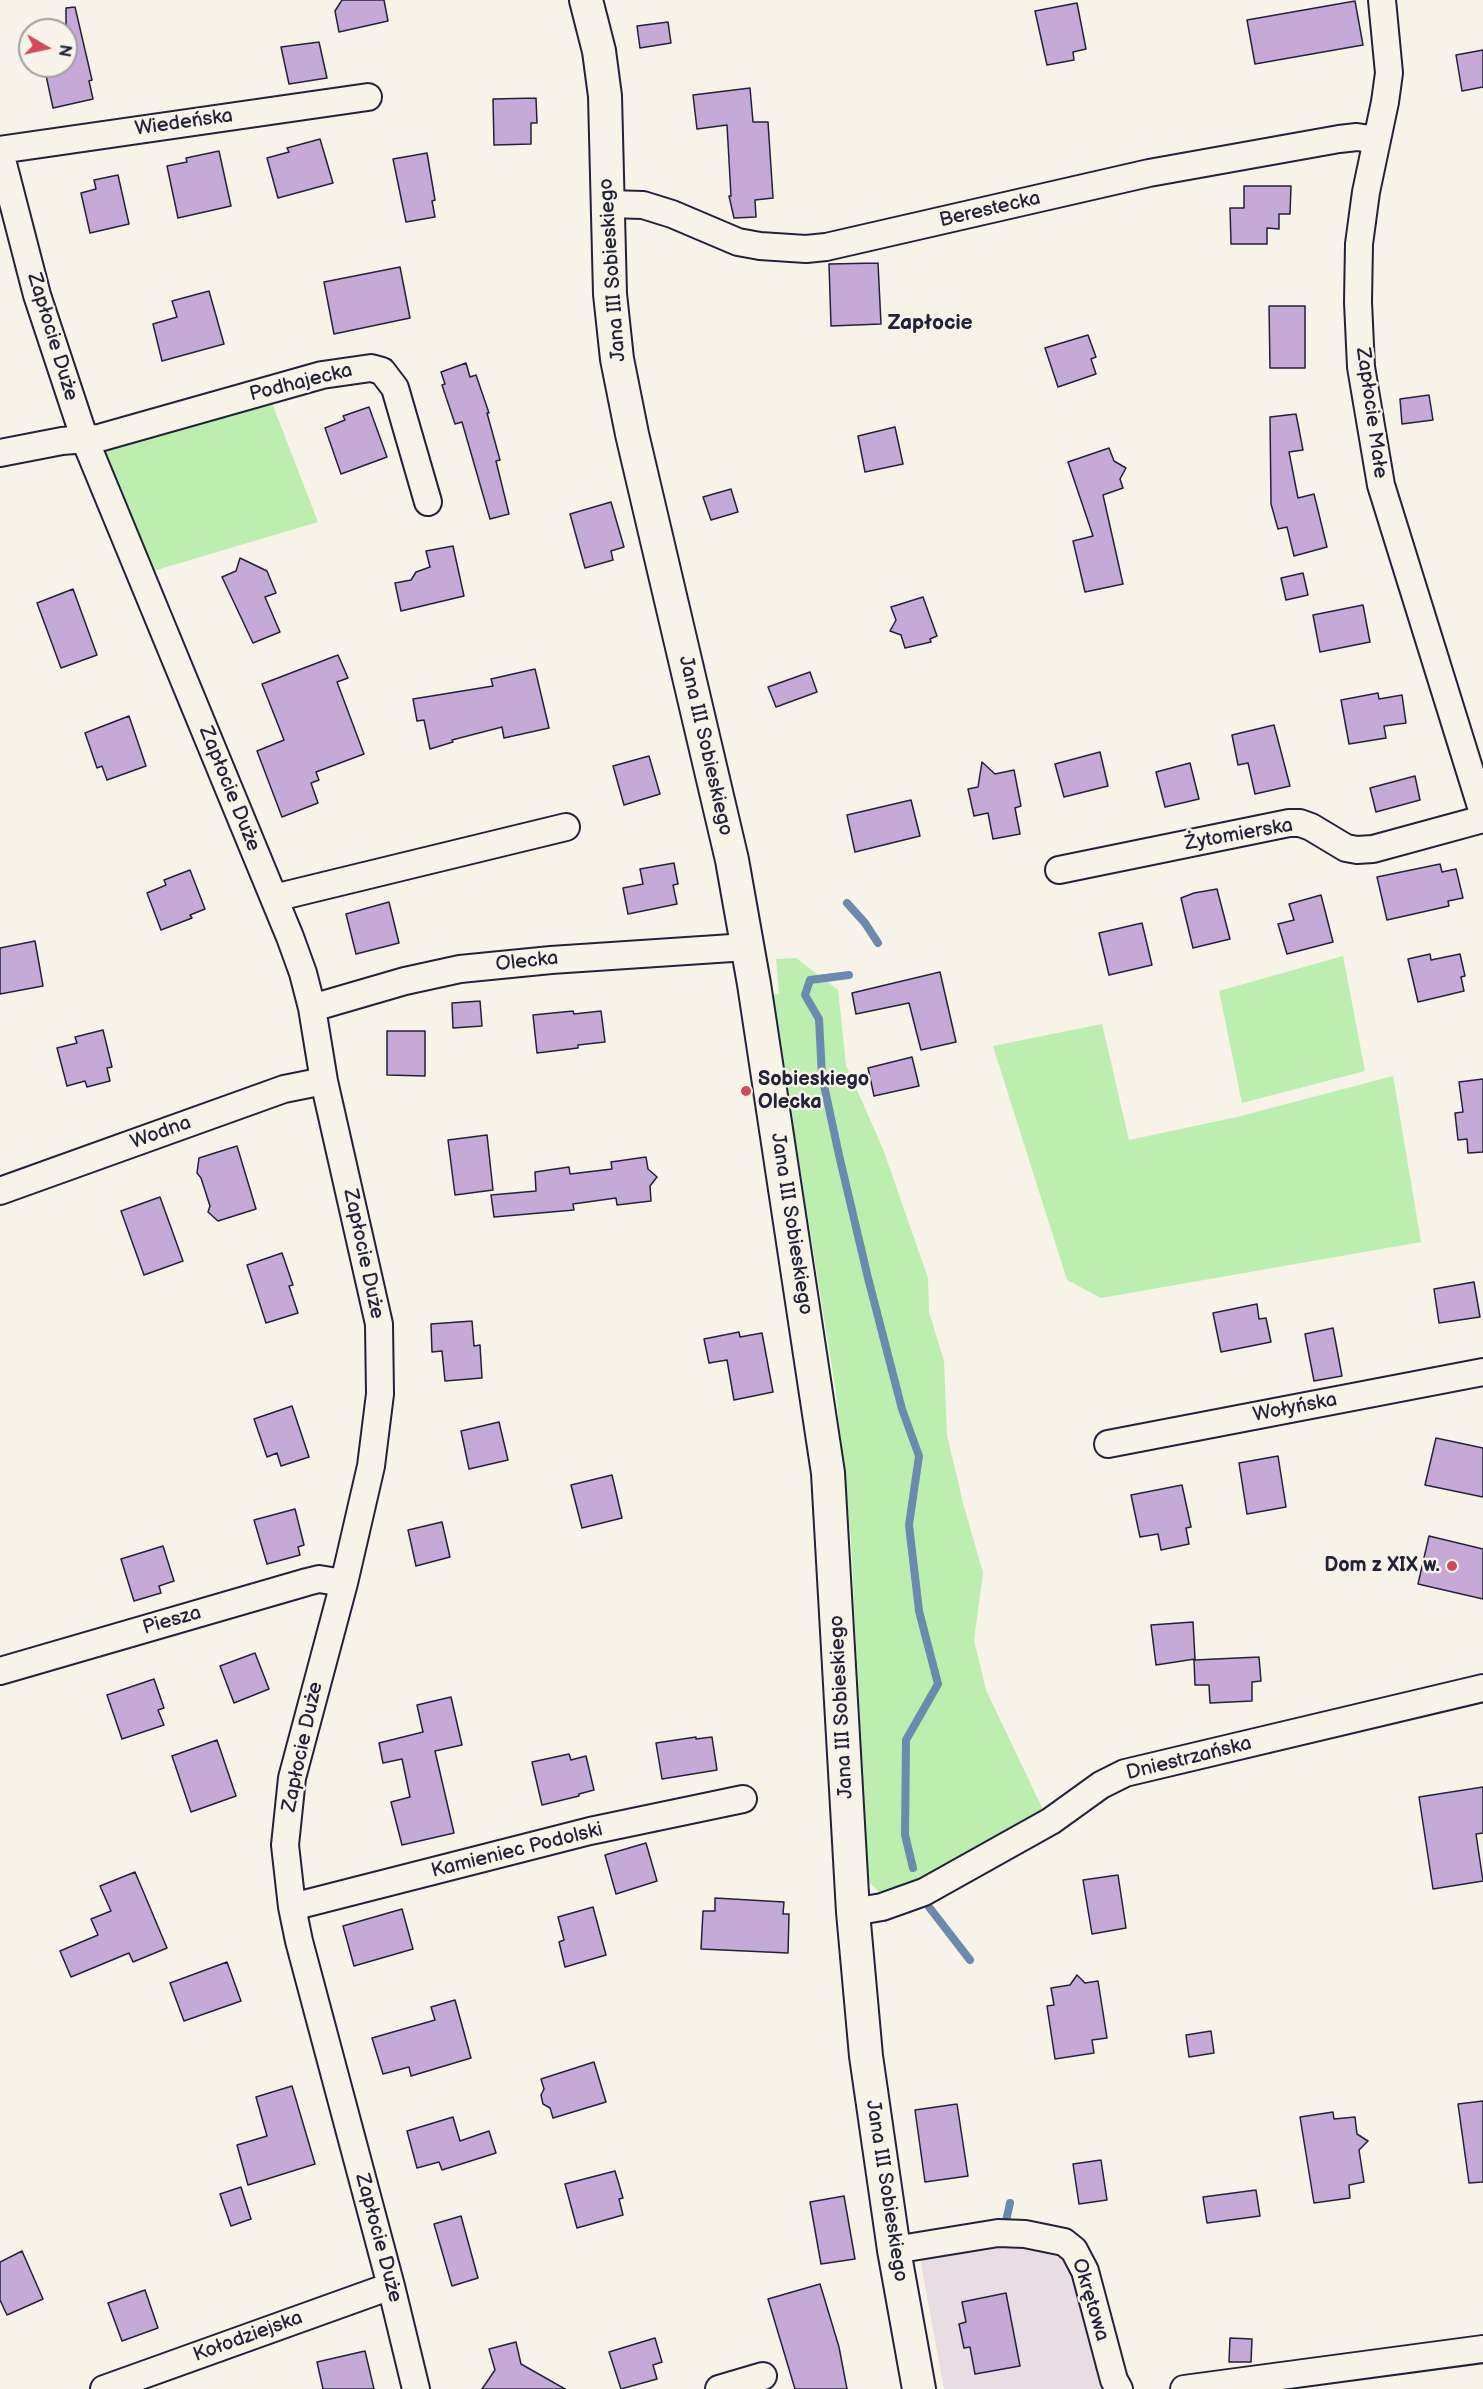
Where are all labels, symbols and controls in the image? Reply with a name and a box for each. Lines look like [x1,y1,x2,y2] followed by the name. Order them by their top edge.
[18,18,78,78] north arrow
[54,43,75,58] text: N
[133,104,235,142] street label: Wiedeńska
[595,177,631,363] street label: Jana III Sobieskiego
[937,187,1043,233] street label: Berestecka
[21,270,83,404] street label: Zapłocie Duże
[887,311,973,337] district label: Zapłocie
[1350,346,1392,480] street label: Zapłocie Małe
[247,359,355,407] street label: Podhajecka
[673,654,737,838] street label: Jana III Sobieskiego
[193,723,265,855] street label: Zapłocie Duże
[1183,814,1295,856] street label: Żytomierska
[494,947,560,977] street label: Olecka
[758,1068,869,1115] place label: Sobieskiego Olecka
[739,1084,753,1098] marker: Sobieskiego Olecka
[128,1111,194,1155] street label: Wodna
[765,1131,817,1317] street label: Jana III Sobieskiego
[338,1187,388,1321] street label: Zapłocie Duże
[1251,1388,1339,1428] street label: Wołyńska
[1324,1554,1440,1578] place label: Dom z XIX w.
[1445,1559,1459,1573] marker: Dom z XIX w.
[140,1601,204,1641] street label: Piesza
[825,1615,859,1799] street label: Jana III Sobieskiego
[278,1680,328,1814] street label: Zapłocie Duże
[1124,1732,1254,1786] street label: Dniestrzańska
[429,1818,605,1884] street label: Kamieniec Podolski
[860,2098,912,2284] street label: Jana III Sobieskiego
[349,2171,407,2305] street label: Zapłocie Duże
[1066,2256,1114,2344] street label: Okrętowa
[190,2306,306,2368] street label: Kołodziejska

